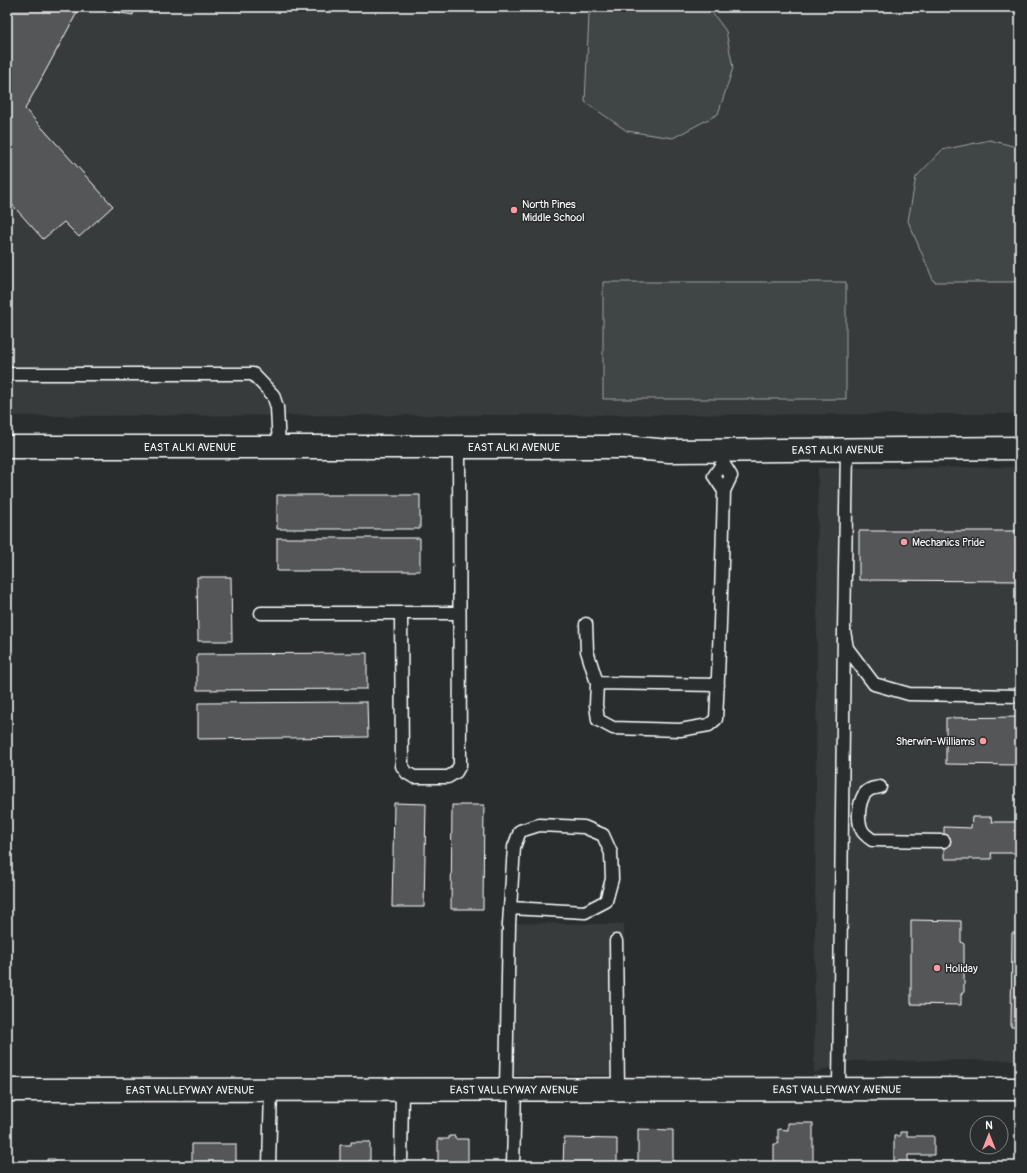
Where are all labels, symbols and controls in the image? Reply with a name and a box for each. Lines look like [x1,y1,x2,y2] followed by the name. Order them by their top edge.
[522,198,585,224] place label: North Pines Middle School
[509,205,519,215] marker: North Pines Middle School
[144,441,236,454] street label: EAST ALKI AVENUE
[468,441,560,454] street label: EAST ALKI AVENUE
[792,443,884,456] street label: EAST ALKI AVENUE
[912,536,985,549] place label: Mechanics Pride
[899,537,909,547] marker: Mechanics Pride
[896,735,975,748] place label: Sherwin-Williams
[978,736,988,746] marker: Sherwin-Williams
[945,962,978,975] place label: Holiday
[932,963,942,973] marker: Holiday
[126,1083,255,1096] street label: EAST VALLEYWAY AVENUE
[450,1083,579,1096] street label: EAST VALLEYWAY AVENUE
[773,1083,902,1096] street label: EAST VALLEYWAY AVENUE
[969,1115,1009,1155] north arrow
[985,1119,993,1132] text: N

